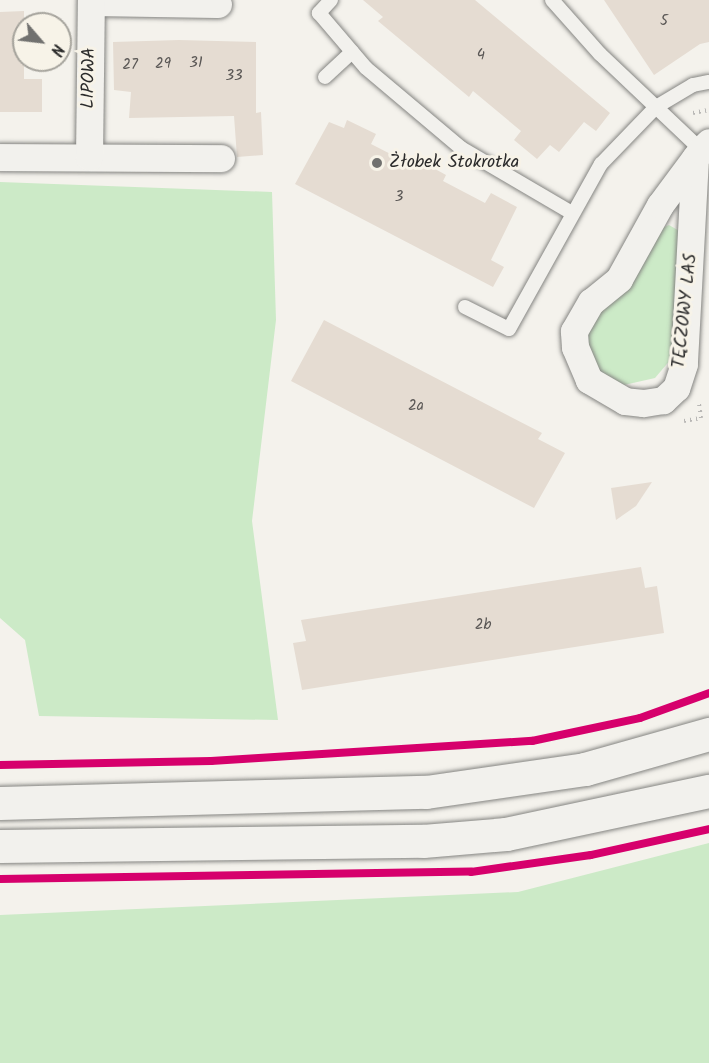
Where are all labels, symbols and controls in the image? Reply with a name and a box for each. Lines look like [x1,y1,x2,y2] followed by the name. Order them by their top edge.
[12,12,72,72] north arrow
[660,13,668,31] house number: 5
[43,39,70,60] text: N
[79,47,101,109] street label: LIPOWA
[477,47,485,65] house number: 4
[189,55,203,73] house number: 31
[155,56,171,74] house number: 29
[122,57,138,75] house number: 27
[225,68,243,86] house number: 33
[389,152,519,174] place label: Żłobek Stokrotka
[370,156,384,170] marker: Żłobek Stokrotka
[395,189,403,207] house number: 3
[669,253,703,369] street label: TĘCZOWY LAS
[408,398,424,416] house number: 2a
[475,617,491,635] house number: 2b

